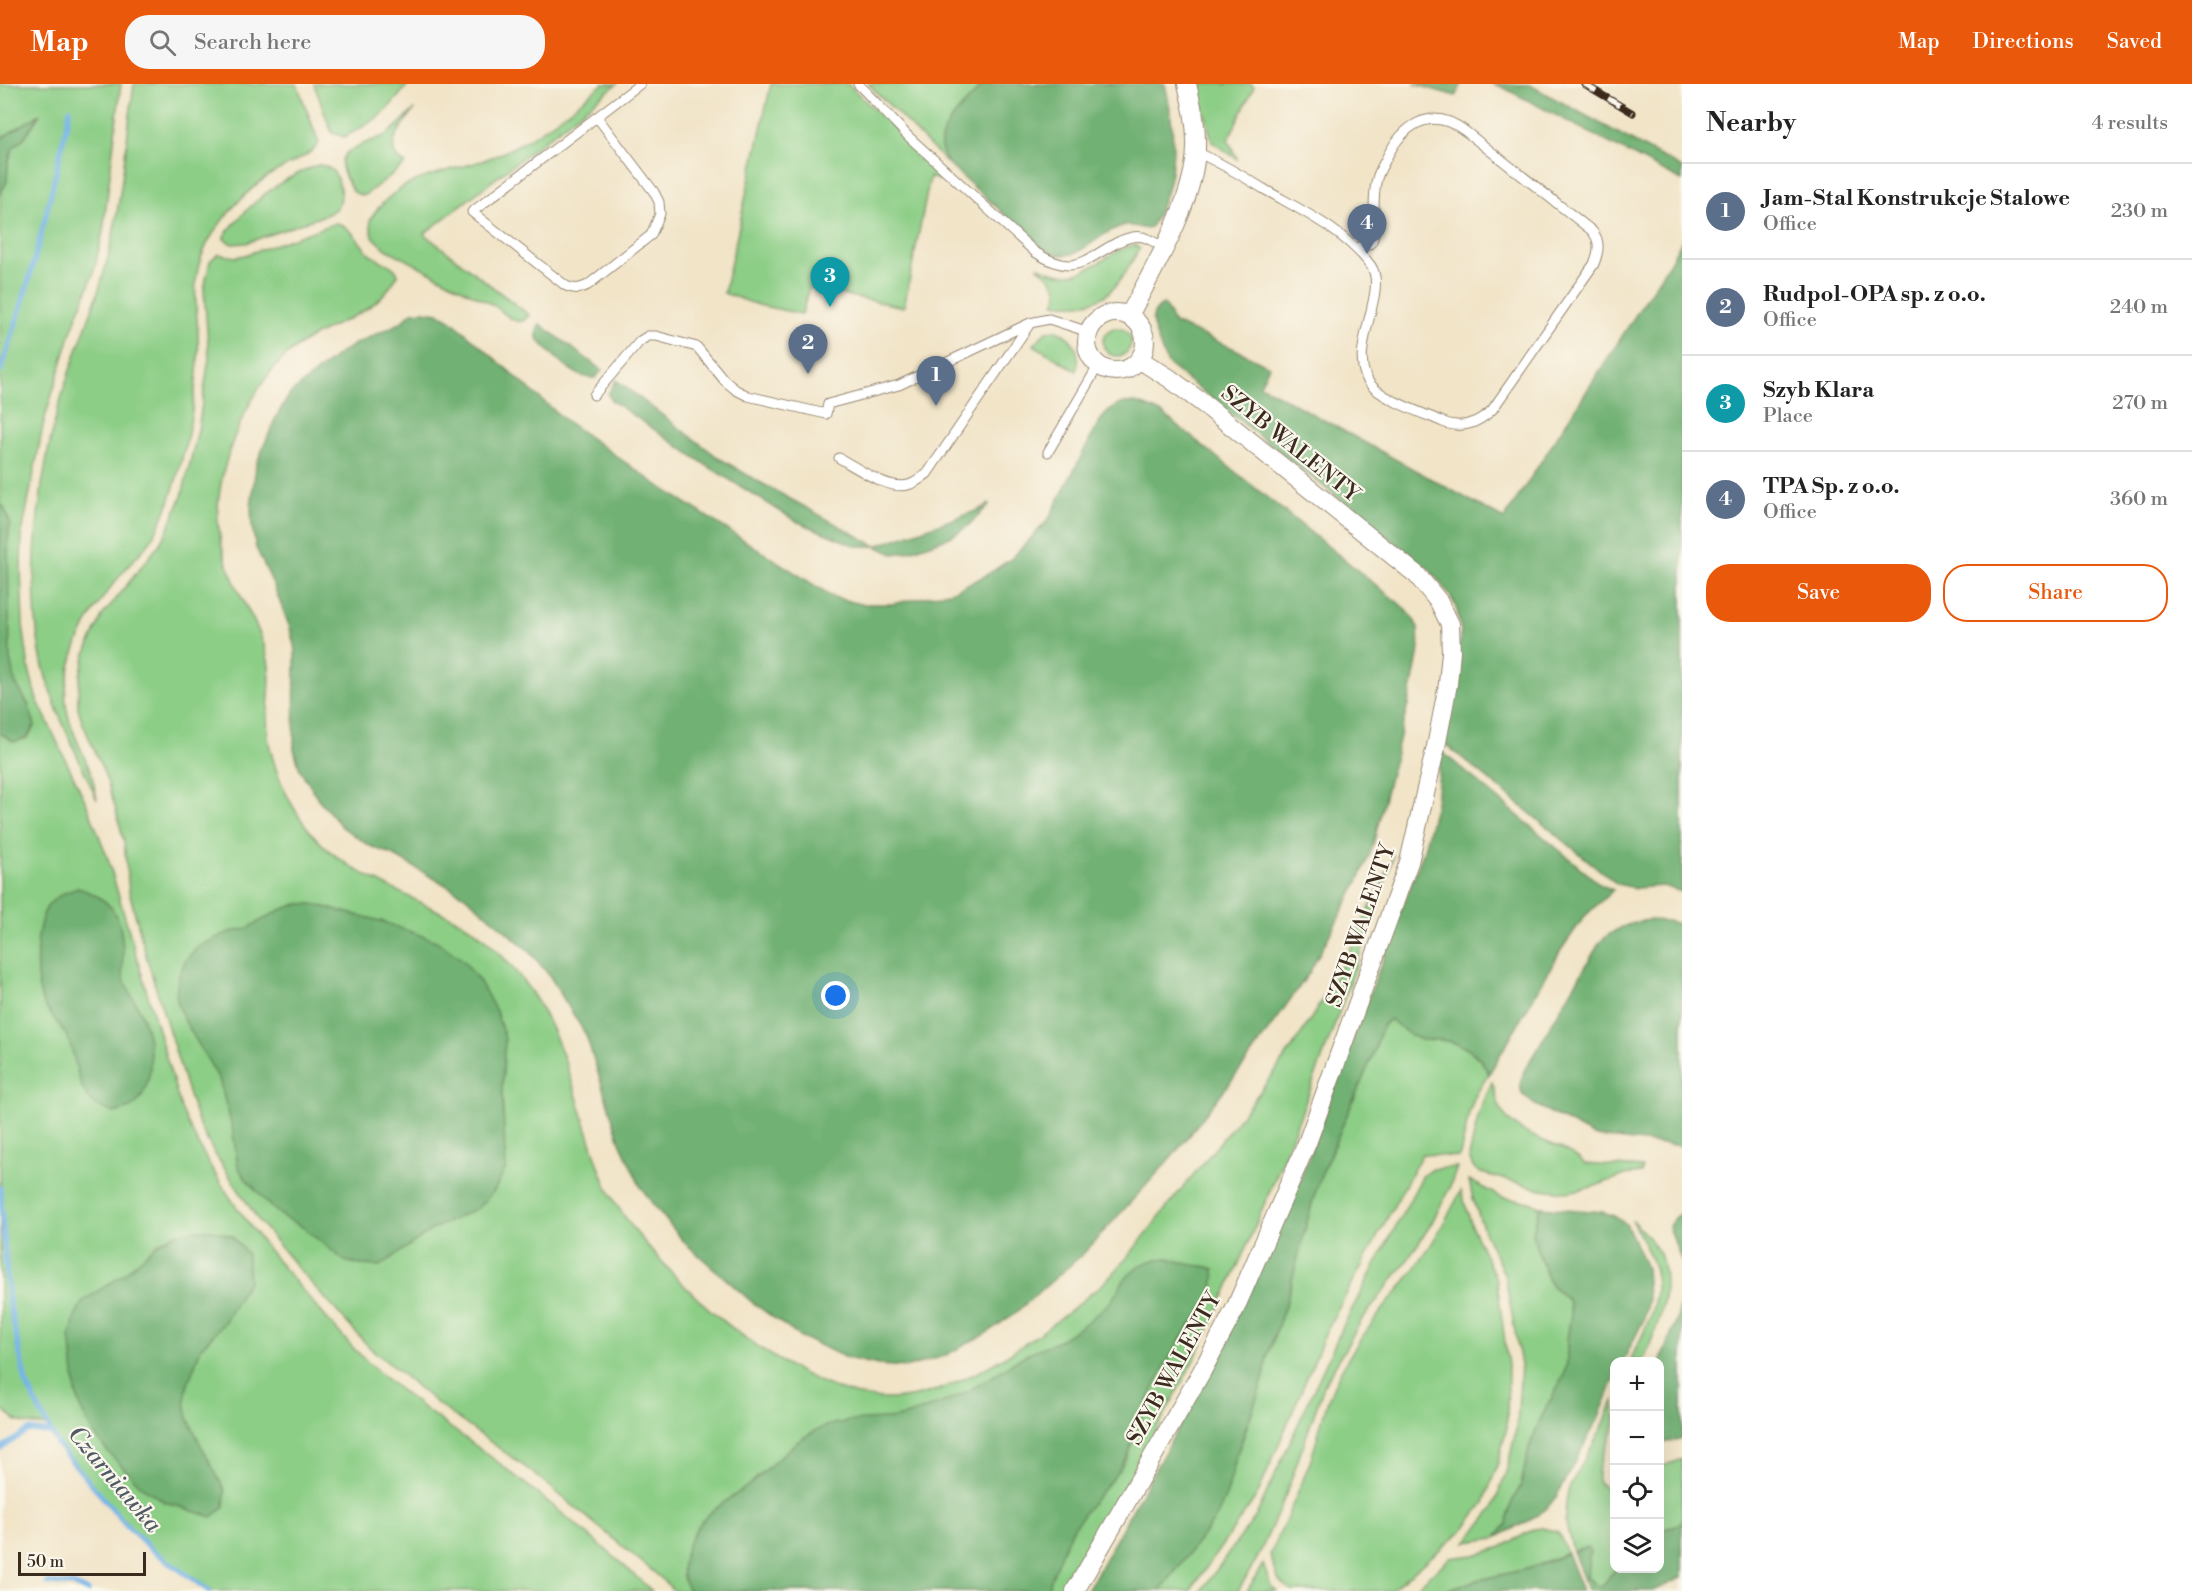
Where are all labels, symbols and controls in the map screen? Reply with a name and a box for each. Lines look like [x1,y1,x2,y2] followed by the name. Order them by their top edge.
[125,15,545,69] search box
[30,25,89,60] text: Map
[146,26,179,59] icon: search
[194,29,311,56] text: Search here
[1898,29,1940,55] text: Map
[1973,29,2074,55] text: Directions
[2107,29,2162,55] text: Saved
[1706,107,1796,139] text: Nearby
[2091,111,2168,136] text: 4 results
[1763,185,2070,212] text: Jam-Stal Konstrukcje Stalowe
[1721,199,1730,224] text: 1
[2111,199,2168,224] text: 230 m
[1348,204,1386,254] pin: 4
[1763,212,1817,237] text: Office
[810,258,850,307] pin: 3
[1763,281,1986,308] text: Rudpol-OPA sp. z o.o.
[1719,295,1732,320] text: 2
[2110,295,2168,320] text: 240 m
[1763,308,1817,333] text: Office
[788,324,828,374] pin: 2
[916,356,956,406] pin: 1
[1763,377,1874,404] text: Szyb Klara
[1215,380,1366,509] street label: SZYB WALENTY
[1719,391,1732,416] text: 3
[2112,391,2168,416] text: 270 m
[1763,404,1813,429] text: Place
[1763,473,1900,500] text: TPA Sp. z o.o.
[1719,487,1732,512] text: 4
[2110,487,2168,512] text: 360 m
[1763,500,1817,525] text: Office
[1706,564,1931,622] button: Save
[1943,564,2168,622] button: Share
[1321,839,1402,1011] street label: SZYB WALENTY
[821,981,850,1010] your location
[1121,1286,1228,1450] street label: SZYB WALENTY
[1610,1357,1664,1573] map controls
[1610,1357,1664,1411] button: +
[1610,1411,1664,1465] button: −
[61,1420,168,1540] water label: Czarniawka
[1610,1465,1664,1519] button: locate
[1610,1519,1664,1573] button: layers
[18,1549,146,1576] scale bar
[27,1552,64,1572] text: 50 m

